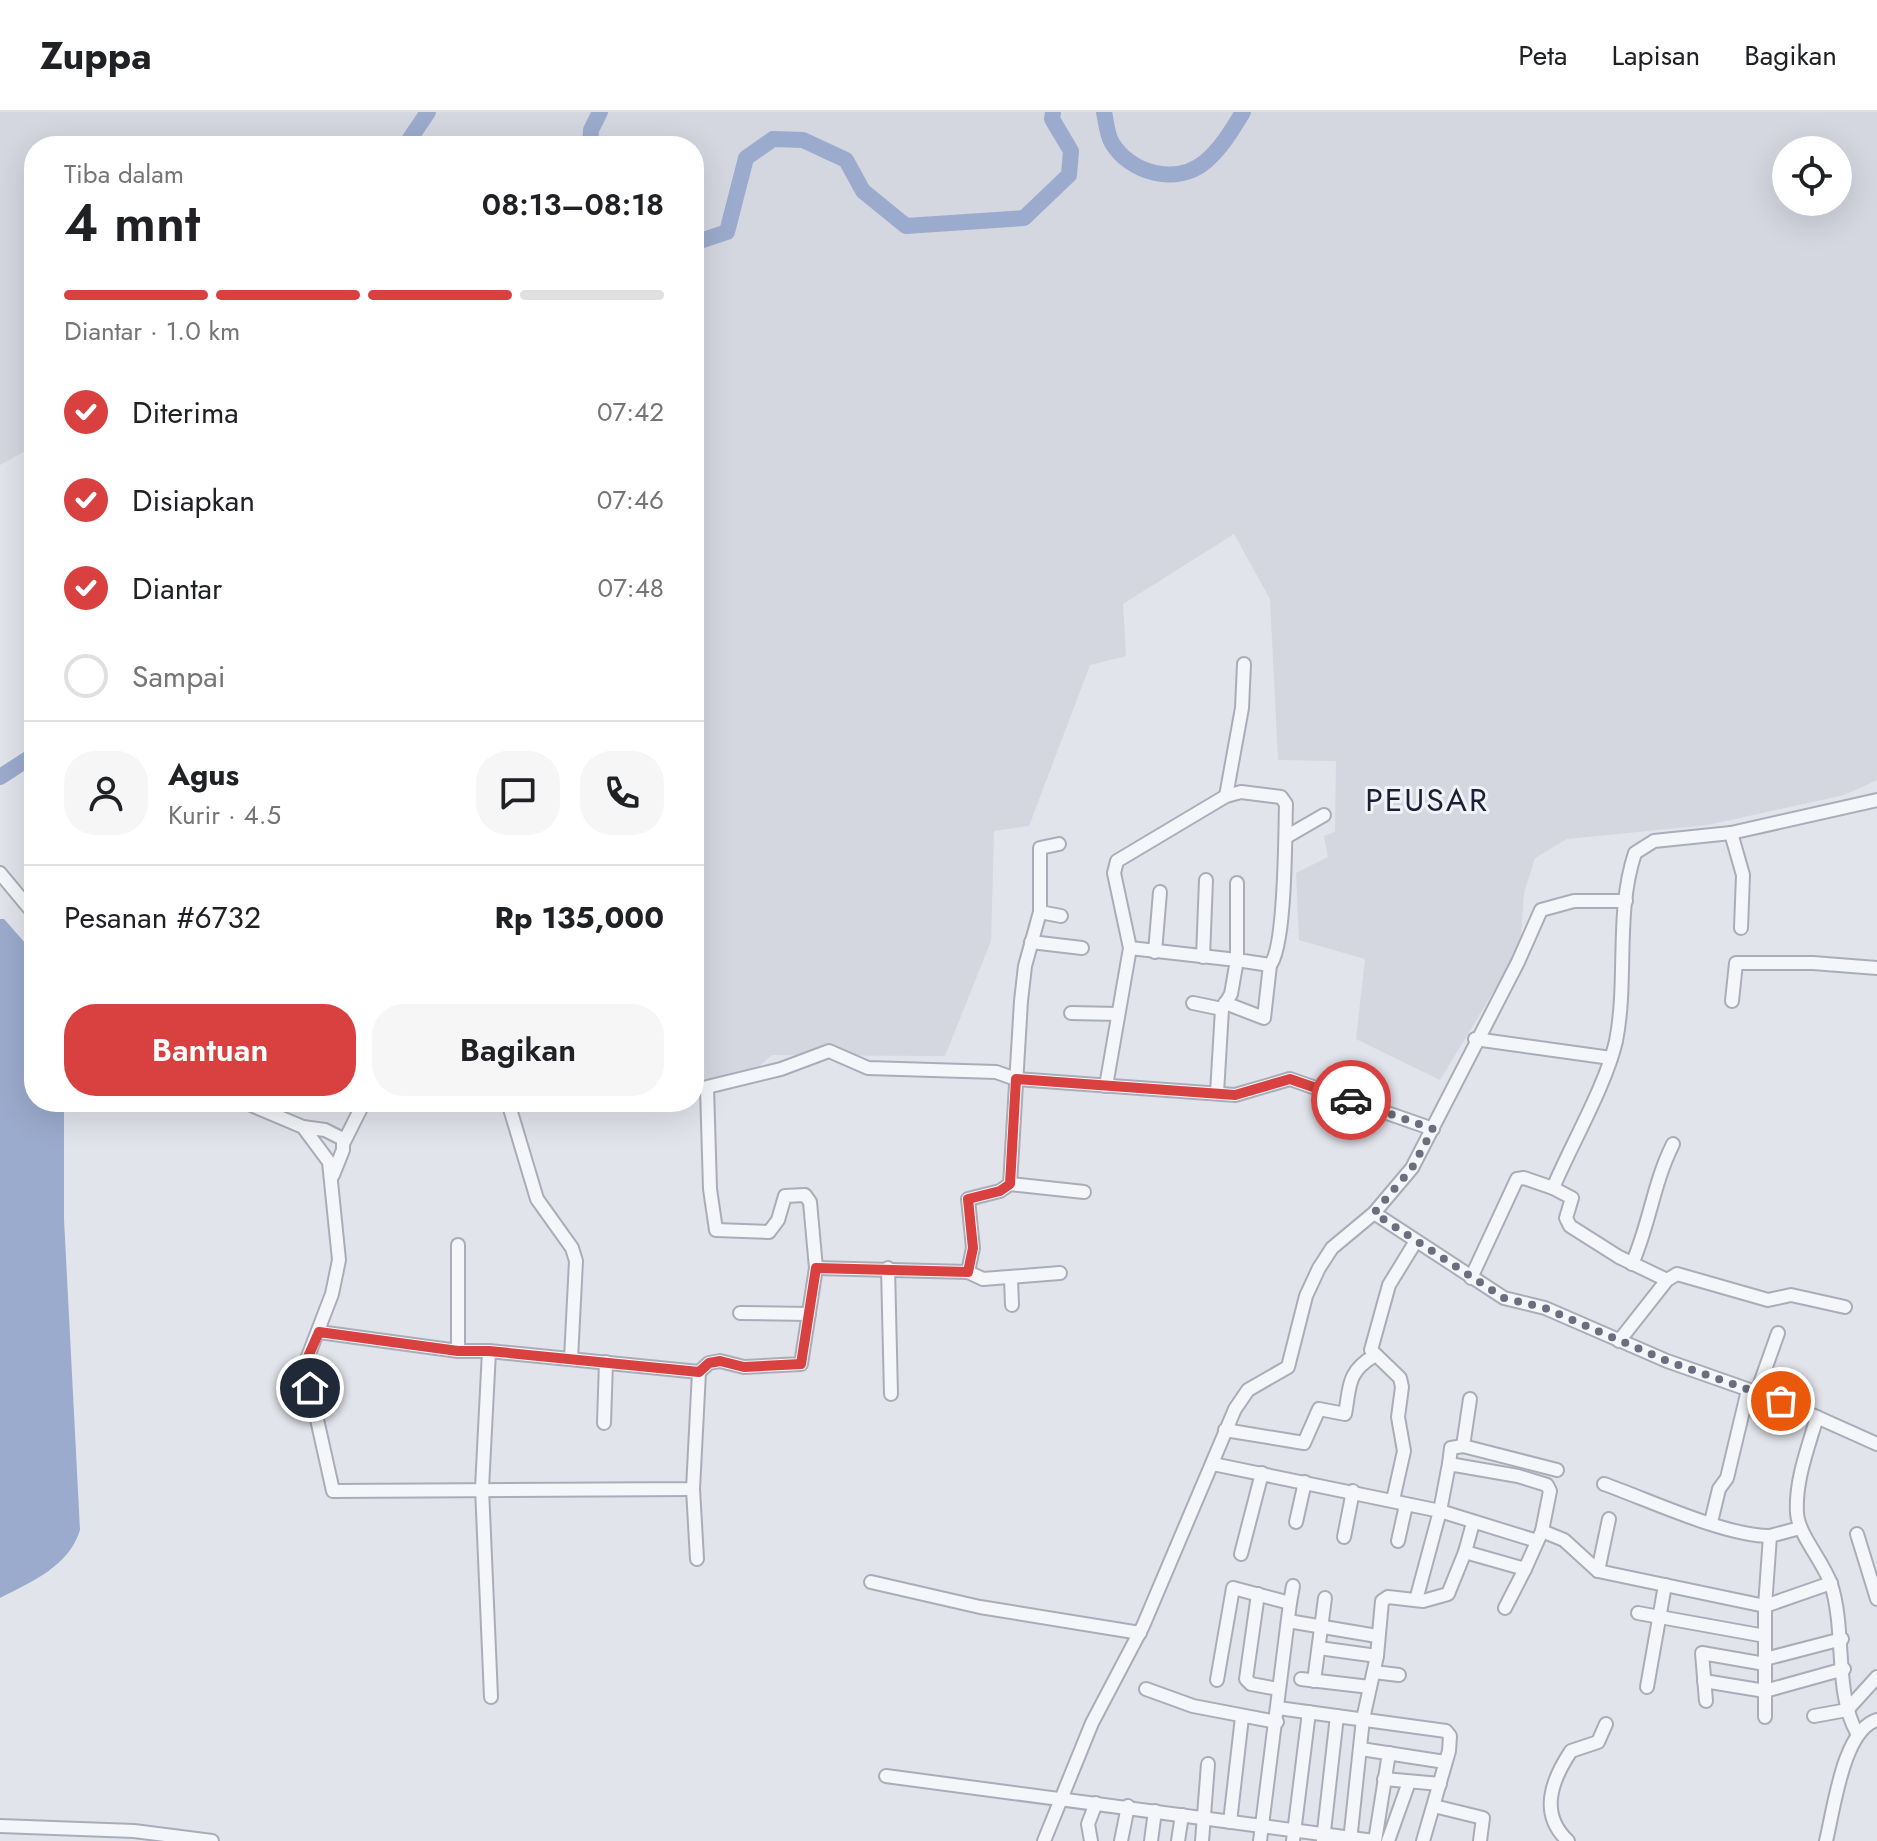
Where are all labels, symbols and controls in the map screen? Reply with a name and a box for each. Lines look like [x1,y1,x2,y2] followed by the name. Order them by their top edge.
[40,28,152,83] text: Zuppa
[1518,35,1567,76] text: Peta
[1611,35,1700,76] text: Lapisan
[1744,35,1837,76] text: Bagikan
[1772,136,1852,216] map controls
[1772,136,1852,216] button: locate
[64,155,184,193] text: Tiba dalam
[482,183,664,226] text: 08:13–08:18
[64,185,200,261] text: 4 mnt
[64,312,240,350] text: Diantar · 1.0 km
[64,390,108,434] icon: check
[132,391,239,434] text: Diterima
[597,393,664,431] text: 07:42
[64,478,108,522] icon: check
[132,479,255,522] text: Disiapkan
[597,481,664,519] text: 07:46
[64,566,108,610] icon: check
[132,567,222,610] text: Diantar
[598,569,664,607] text: 07:48
[132,655,226,698] text: Sampai
[64,751,148,835] button: person
[476,751,560,835] button: chat
[580,751,664,835] button: phone
[168,753,239,796] text: Agus
[1365,777,1489,823] district label: PEUSAR
[168,796,281,834] text: Kurir · 4.5
[64,896,261,939] text: Pesanan #6732
[495,896,664,939] text: Rp 135,000
[64,1004,356,1096] button: Bantuan
[372,1004,664,1096] button: Bagikan
[1311,1060,1391,1140] courier
[1329,1078,1373,1122] icon: car
[276,1354,344,1422] pin
[288,1366,332,1410] icon: home
[1747,1367,1815,1435] pin
[1759,1379,1803,1423] icon: bag

